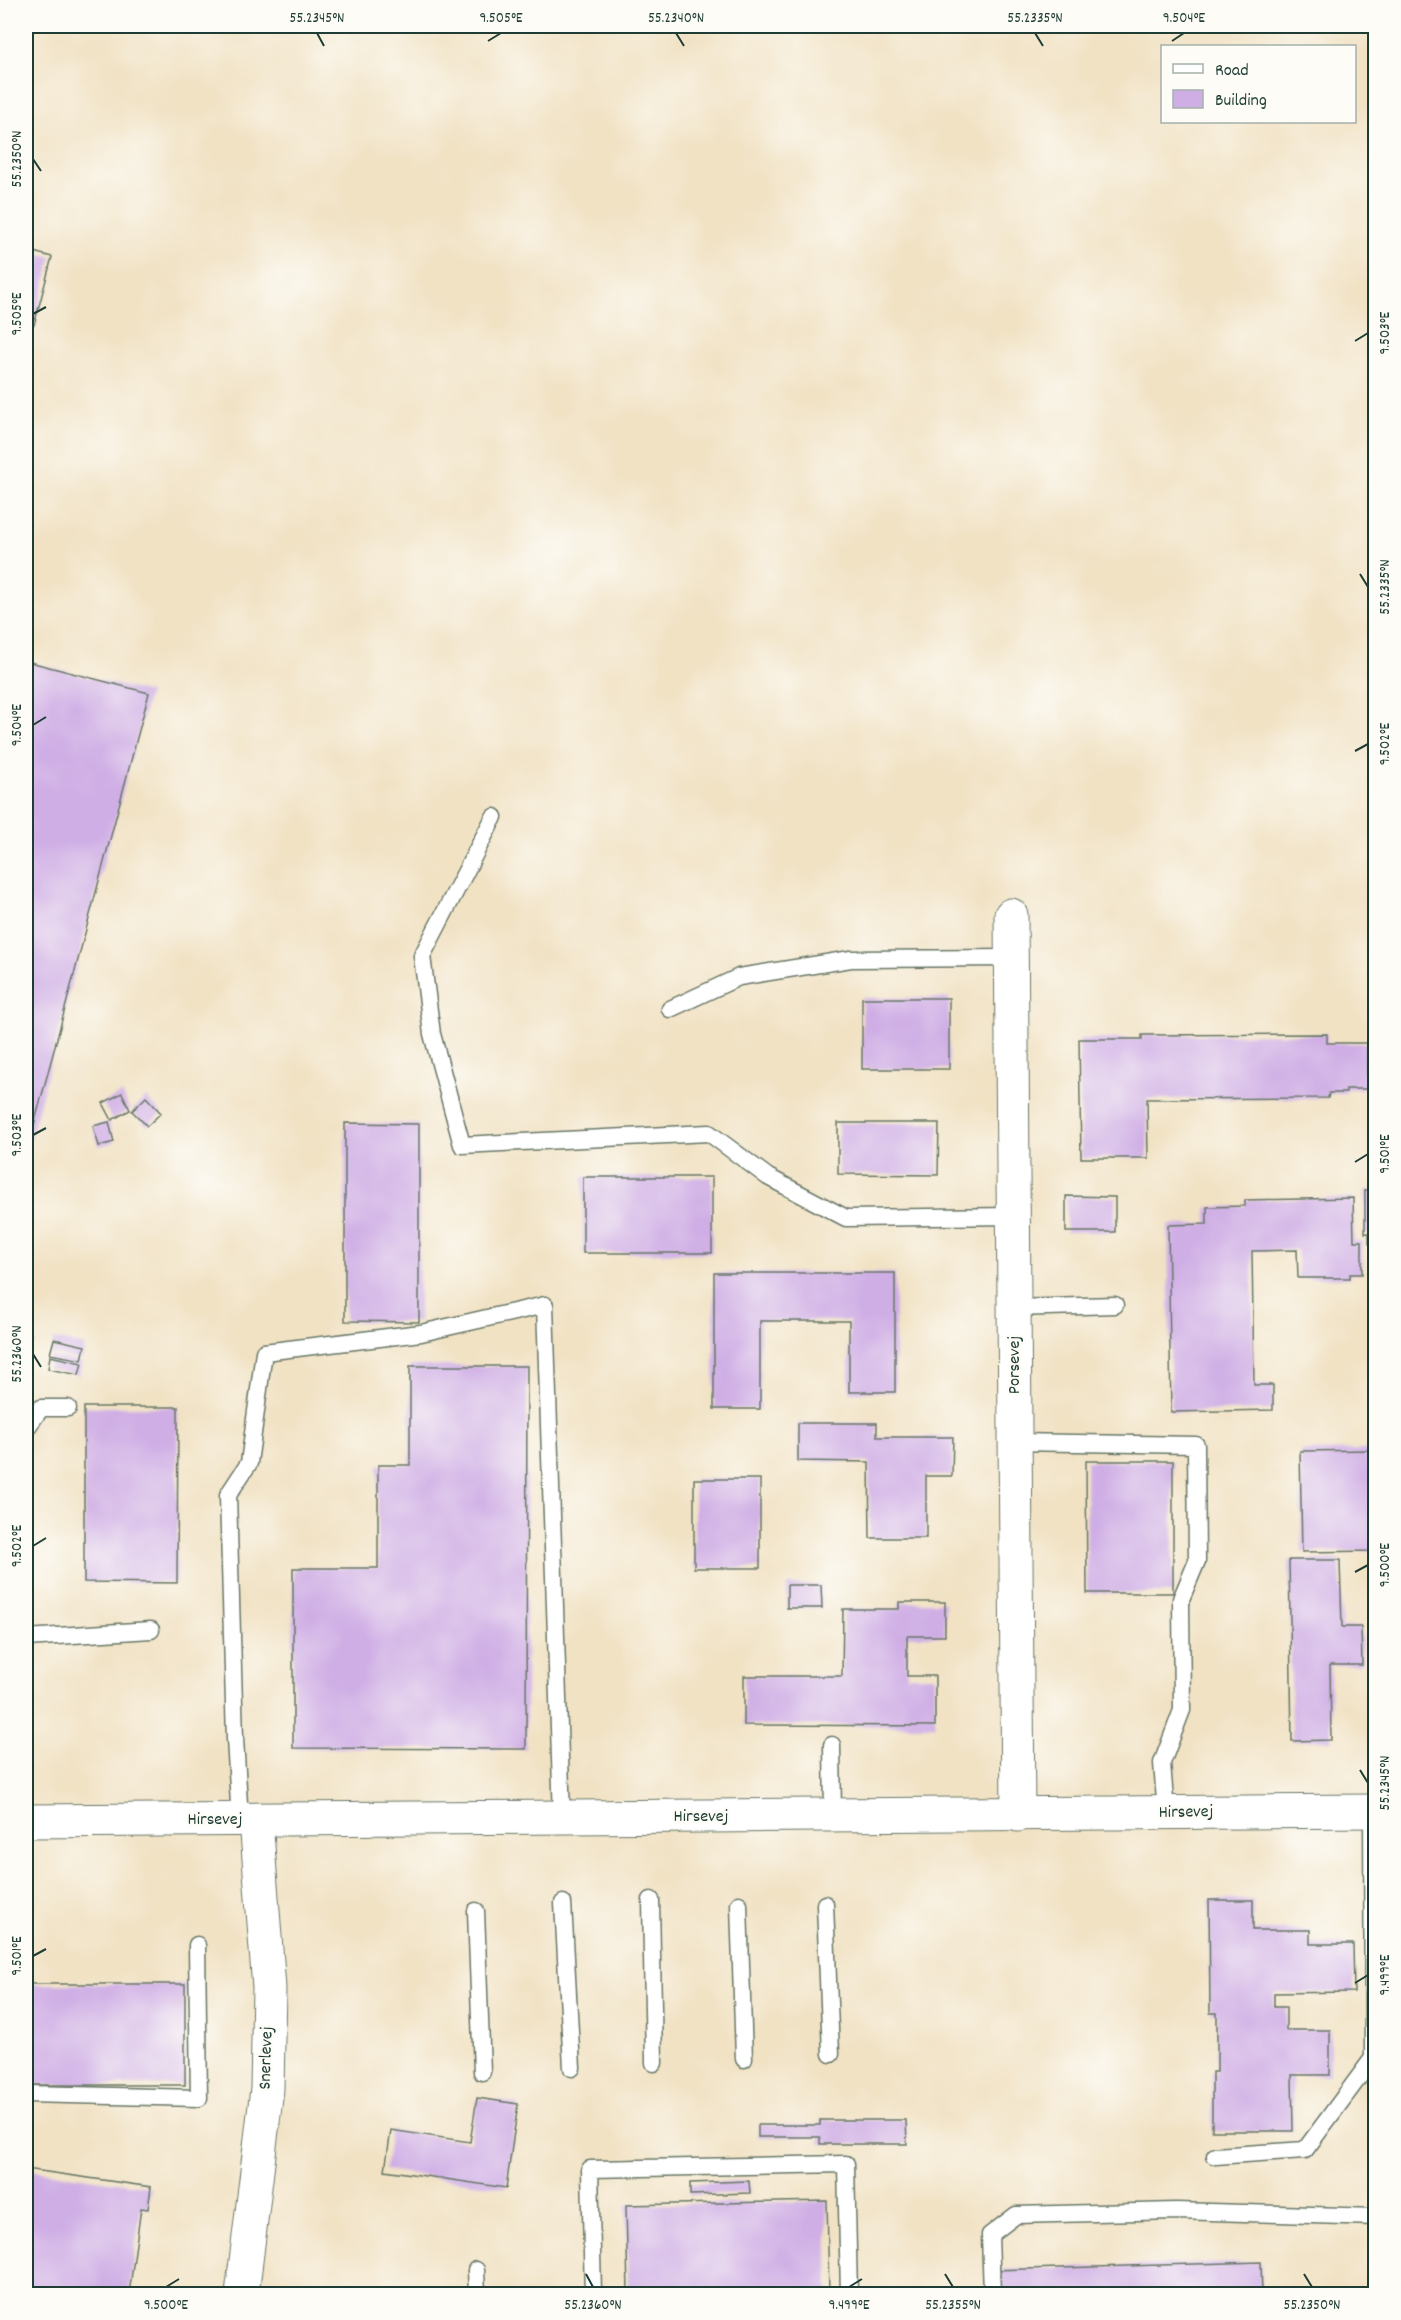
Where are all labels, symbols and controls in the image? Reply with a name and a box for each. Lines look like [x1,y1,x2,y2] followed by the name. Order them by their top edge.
[290,8,345,30] text: 55.2345°N
[479,8,523,30] text: 9.505°E
[648,8,704,30] text: 55.2340°N
[1007,8,1063,30] text: 55.2335°N
[1163,8,1205,30] text: 9.504°E
[1161,45,1356,123] legend
[1215,59,1249,84] text: Road
[1215,89,1267,114] text: Building
[7,131,29,187] text: 55.2350°N
[7,292,29,336] text: 9.505°E
[1375,311,1397,354] text: 9.503°E
[1375,559,1397,615] text: 55.2335°N
[7,704,29,746] text: 9.504°E
[1375,722,1397,765] text: 9.502°E
[7,1113,29,1156] text: 9.503°E
[1375,1134,1397,1174] text: 9.501°E
[7,1325,29,1383] text: 55.2360°N
[1003,1336,1028,1394] street label: Porsevej
[7,1524,29,1567] text: 9.502°E
[1375,1543,1397,1587] text: 9.500°E
[1375,1756,1397,1811] text: 55.2345°N
[1158,1800,1214,1826] street label: Hirsevej
[674,1805,728,1830] street label: Hirsevej
[188,1808,242,1833] street label: Hirsevej
[7,1936,29,1976] text: 9.501°E
[1375,1954,1397,1995] text: 9.499°E
[253,2026,281,2090] street label: Snerlevej
[144,2295,188,2317] text: 9.500°E
[564,2295,622,2317] text: 55.2360°N
[829,2295,870,2317] text: 9.499°E
[925,2295,981,2317] text: 55.2355°N
[1284,2295,1340,2317] text: 55.2350°N

